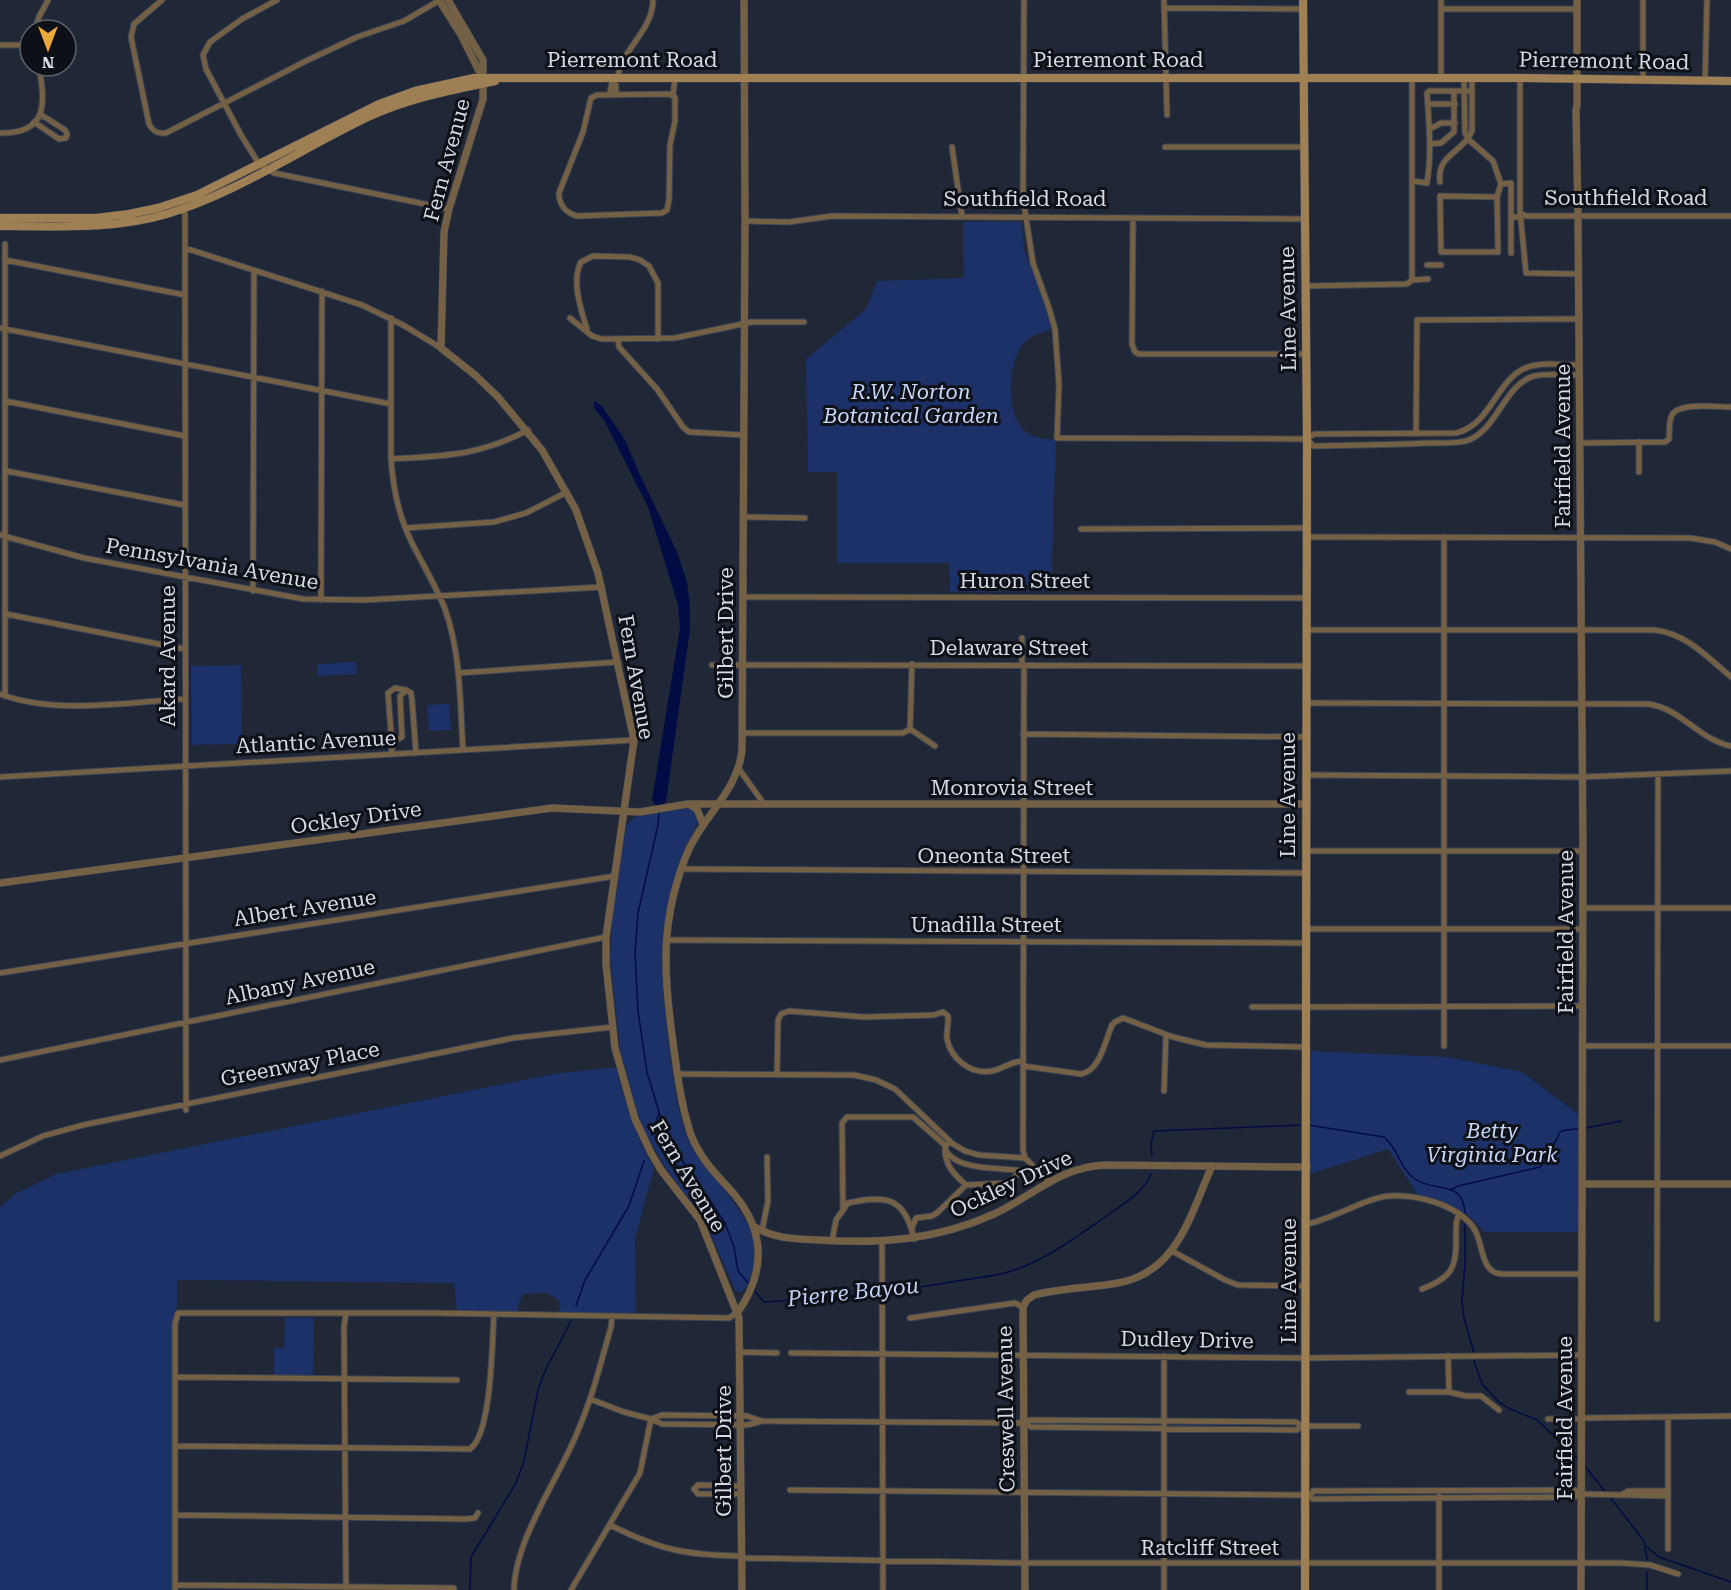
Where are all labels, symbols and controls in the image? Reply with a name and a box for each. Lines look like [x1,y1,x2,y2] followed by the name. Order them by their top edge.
[18,18,78,78] north arrow
[547,48,718,72] street label: Pierremont Road
[1033,48,1204,72] street label: Pierremont Road
[1518,48,1690,74] street label: Pierremont Road
[42,53,54,72] text: N
[419,96,475,224] street label: Fern Avenue
[1544,186,1708,210] street label: Southfield Road
[943,187,1107,211] street label: Southfield Road
[1275,246,1301,372] street label: Line Avenue
[1551,364,1575,528] street label: Fairfield Avenue
[822,380,999,428] park label: R.W. Norton Botanical Garden
[104,533,320,595] street label: Pennsylvania Avenue
[714,567,738,699] street label: Gilbert Drive
[960,569,1091,593] street label: Huron Street
[156,585,180,727] street label: Akard Avenue
[613,613,659,741] street label: Fern Avenue
[929,636,1089,660] street label: Delaware Street
[235,726,397,758] street label: Atlantic Avenue
[1276,732,1300,858] street label: Line Avenue
[931,776,1094,800] street label: Monrovia Street
[289,797,423,839] street label: Ockley Drive
[918,844,1071,868] street label: Oneonta Street
[1554,850,1578,1014] street label: Fairfield Avenue
[232,885,378,931] street label: Albert Avenue
[910,913,1062,937] street label: Unadilla Street
[223,954,377,1010] street label: Albany Avenue
[219,1037,381,1091] street label: Greenway Place
[645,1116,731,1236] street label: Fern Avenue
[1426,1119,1558,1167] park label: Betty Virginia Park
[946,1145,1076,1223] street label: Ockley Drive
[1277,1218,1301,1344] street label: Line Avenue
[785,1273,920,1311] water label: Pierre Bayou
[993,1325,1019,1493] street label: Creswell Avenue
[1120,1327,1254,1353] street label: Dudley Drive
[1553,1336,1577,1500] street label: Fairfield Avenue
[712,1385,736,1517] street label: Gilbert Drive
[1141,1536,1280,1560] street label: Ratcliff Street

